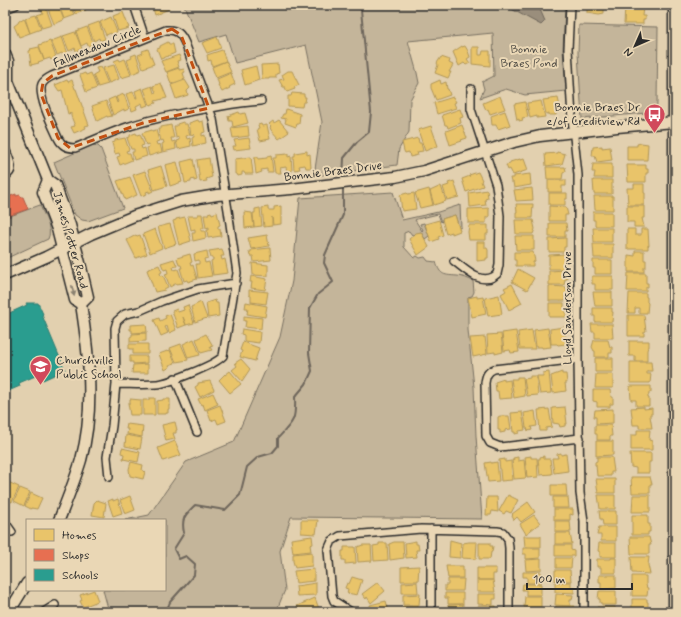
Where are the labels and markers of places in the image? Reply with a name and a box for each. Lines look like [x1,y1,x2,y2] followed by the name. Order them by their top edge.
[547,100,640,130] place label: Bonnie Braes Dr e/of Creditview Rd
[642,101,668,134] bus stop icon: Bonnie Braes Dr e/of Creditview Rd
[56,353,122,383] place label: Churchville Public School
[27,354,53,387] school or university icon: Churchville Public School

